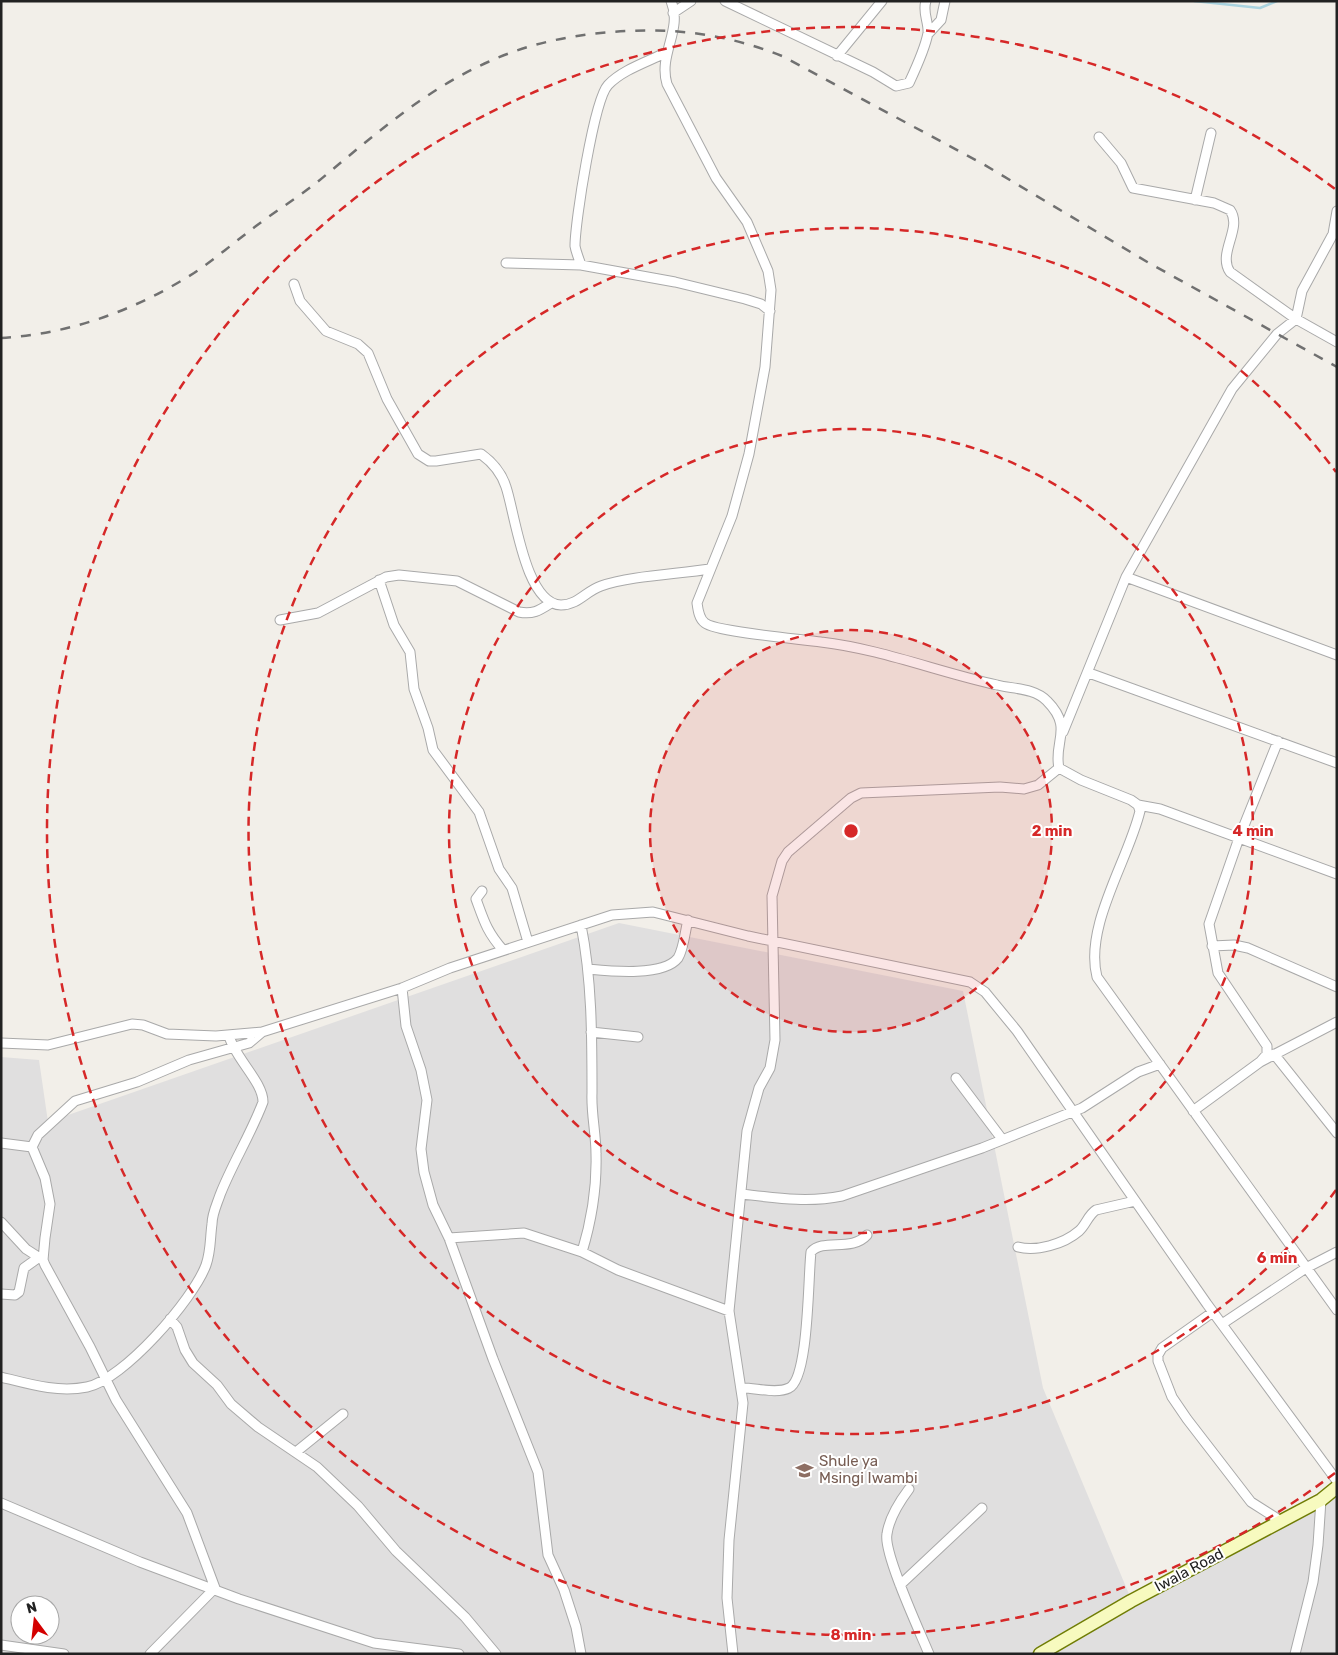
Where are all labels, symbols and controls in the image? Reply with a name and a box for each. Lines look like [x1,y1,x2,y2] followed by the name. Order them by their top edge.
[842,822,860,840] centre of rings
[1032,822,1072,840] text: 2 min
[1232,822,1274,840] text: 4 min
[1257,1249,1297,1267] text: 6 min
[819,1452,918,1487] place label: Shule ya Msingi Iwambi
[795,1460,815,1480] school or university icon: Shule ya Msingi Iwambi
[1152,1544,1226,1596] street label: Iwala Road
[10,1595,60,1645] north arrow
[25,1598,39,1617] text: N
[830,1626,872,1644] text: 8 min

